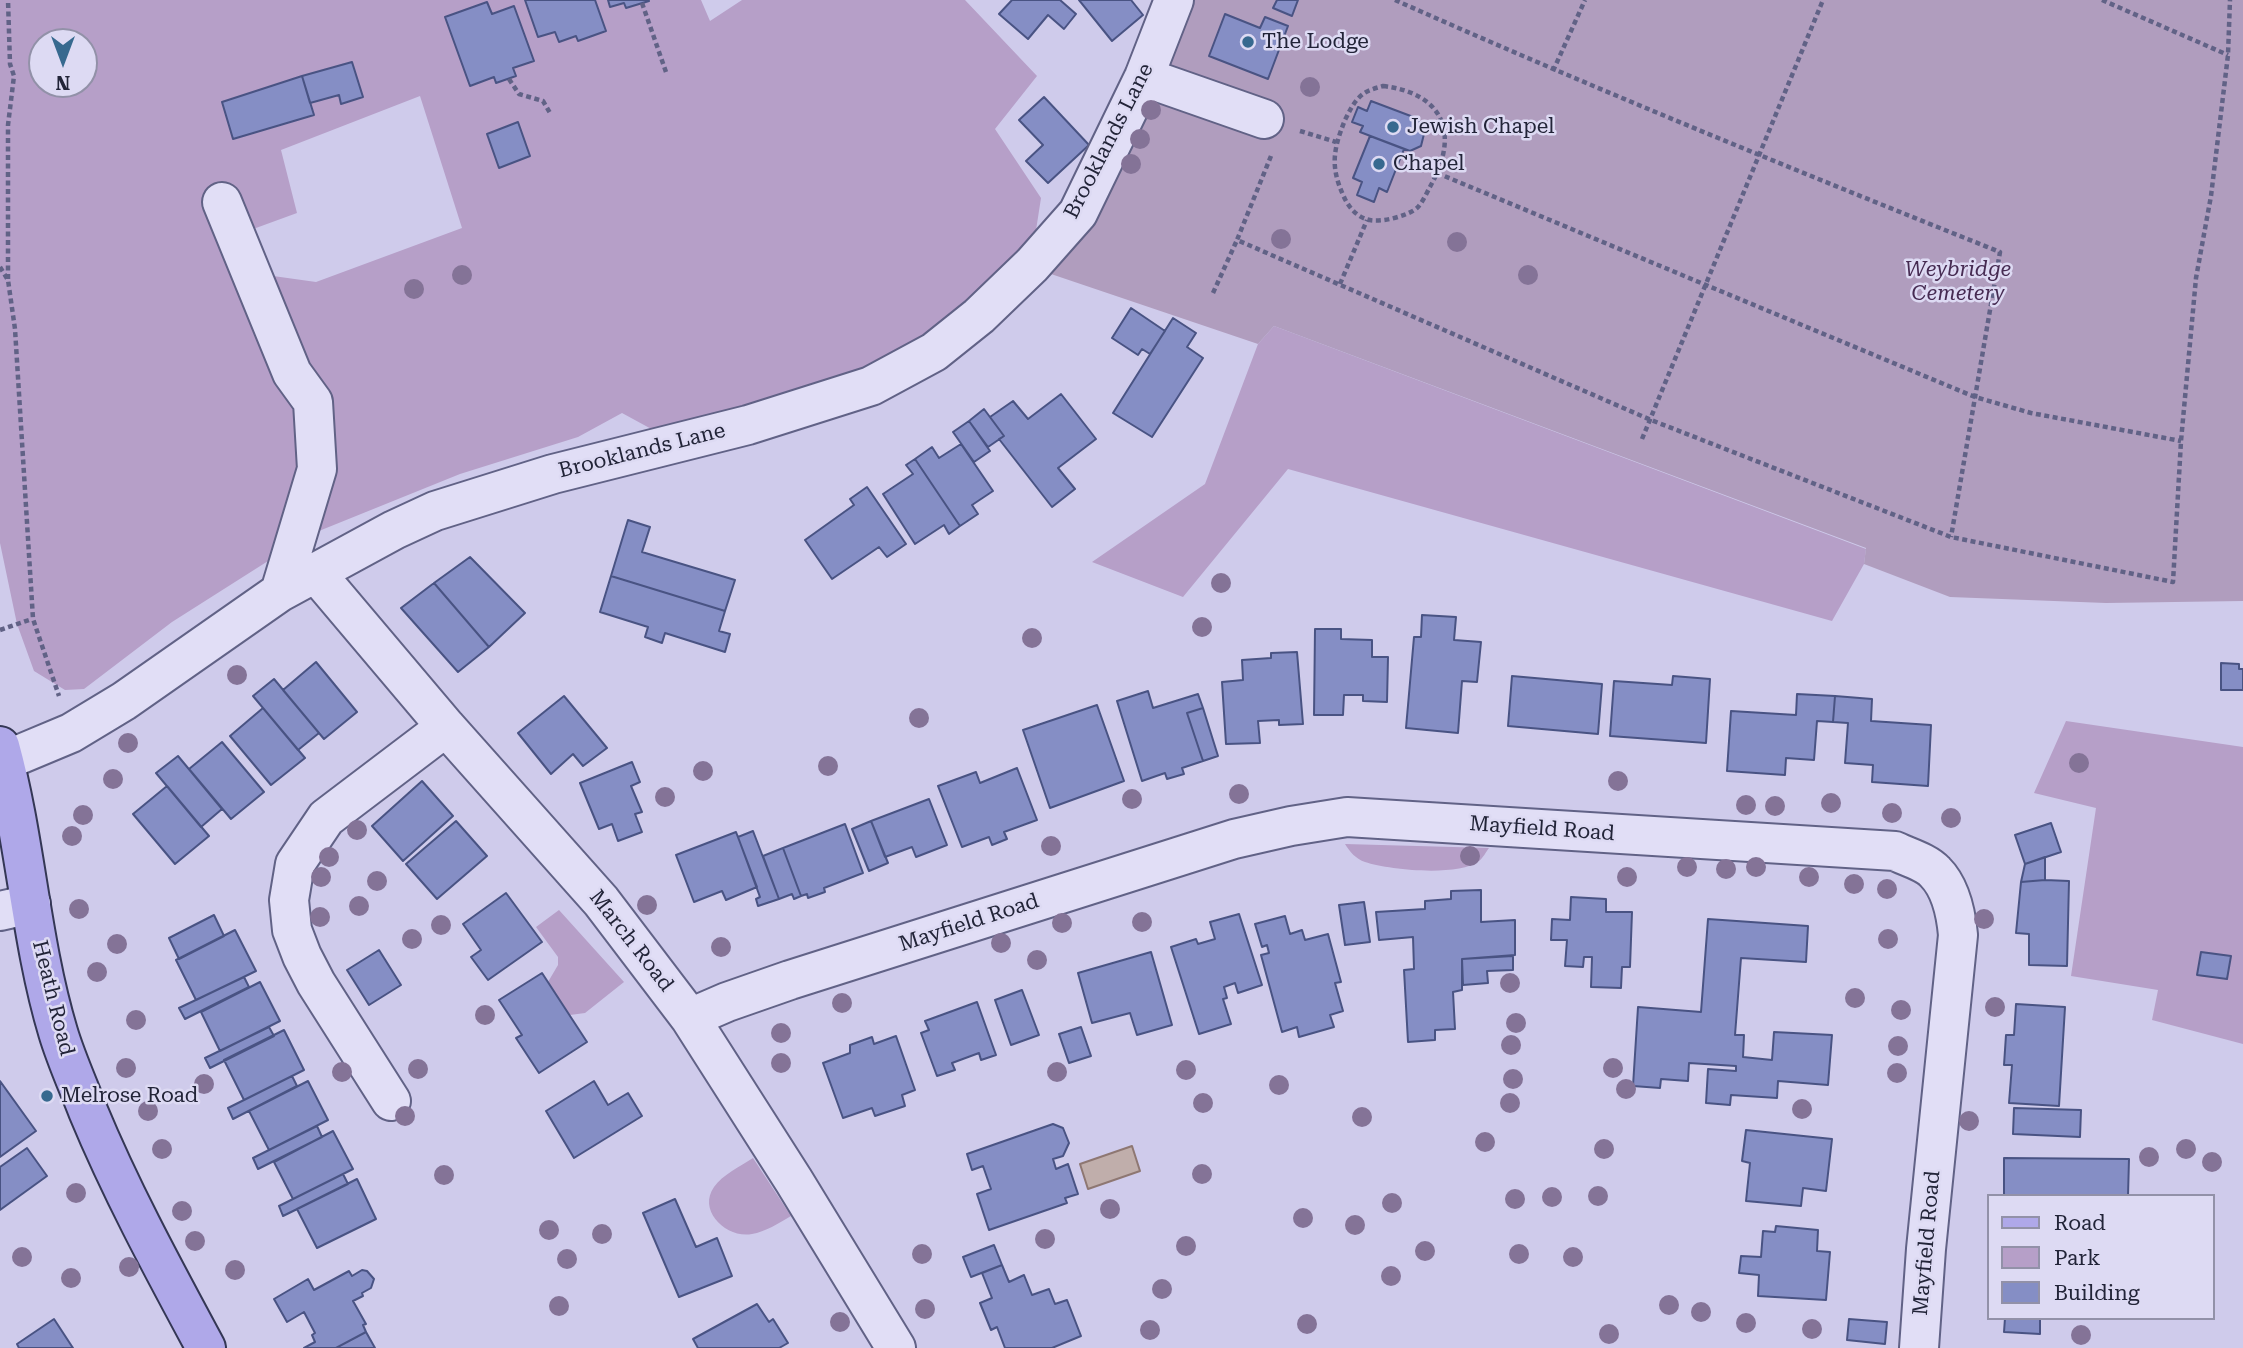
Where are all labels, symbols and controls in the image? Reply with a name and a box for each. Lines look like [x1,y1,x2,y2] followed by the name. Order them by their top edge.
[28,28,98,98] north arrow
[1262,29,1369,55] place label: The Lodge
[1240,34,1256,50] marker: The Lodge
[1059,59,1159,223] street label: Brooklands Lane
[56,71,70,94] text: N
[1407,114,1554,140] place label: Jewish Chapel
[1385,119,1401,135] marker: Jewish Chapel
[1393,151,1465,177] place label: Chapel
[1371,156,1387,172] marker: Chapel
[1905,257,2011,307] park label: Weybridge Cemetery
[556,418,728,484] street label: Brooklands Lane
[1469,811,1615,847] street label: Mayfield Road
[584,885,678,997] street label: March Road
[896,889,1042,957] street label: Mayfield Road
[26,938,80,1058] street label: Heath Road
[61,1083,198,1109] place label: Melrose Road
[39,1088,55,1104] marker: Melrose Road
[1908,1169,1946,1317] street label: Mayfield Road
[1988,1194,2215,1320] legend
[2054,1211,2106,1235] text: Road
[2054,1246,2100,1270] text: Park
[2054,1281,2140,1305] text: Building

